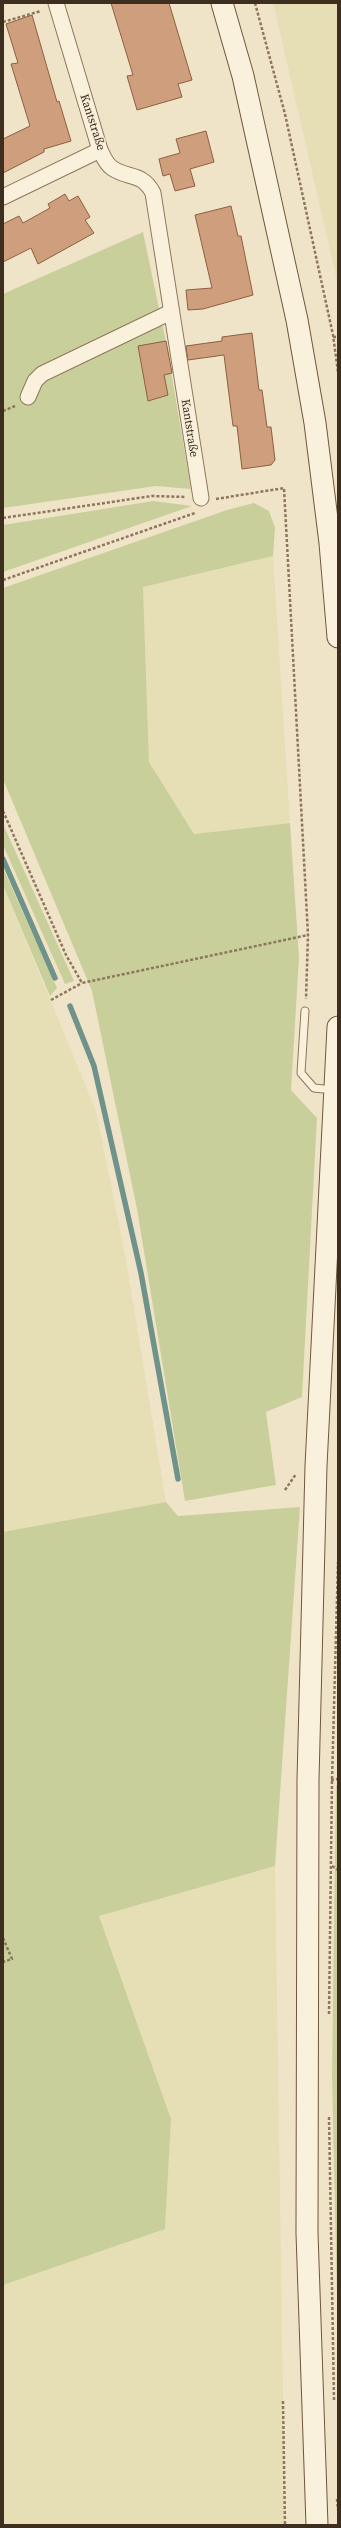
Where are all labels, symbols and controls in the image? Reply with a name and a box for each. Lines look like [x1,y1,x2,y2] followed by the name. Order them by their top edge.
[76,92,110,152] street label: Kantstraße
[178,398,202,458] street label: Kantstraße

